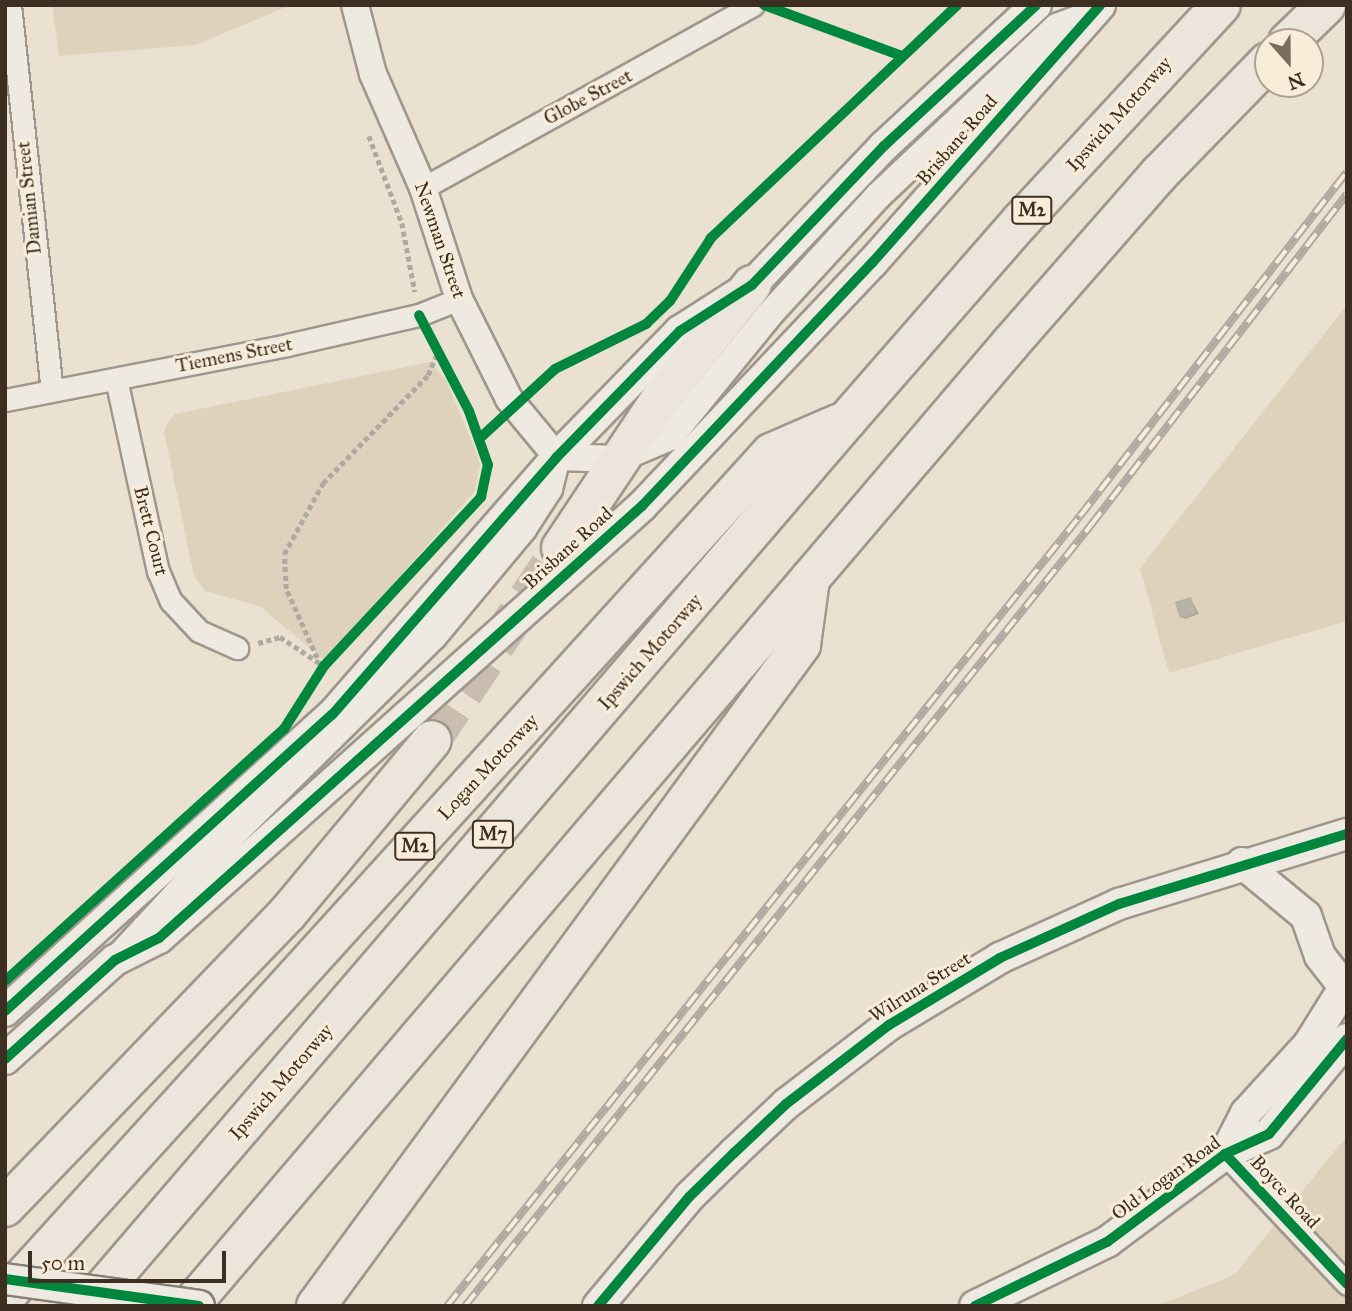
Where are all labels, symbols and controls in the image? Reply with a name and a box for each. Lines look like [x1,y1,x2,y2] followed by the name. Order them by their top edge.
[1254,28,1324,98] north arrow
[1062,52,1176,176] street label: Ipswich Motorway
[540,64,636,130] street label: Globe Street
[1284,68,1308,95] text: N
[912,90,1002,190] street label: Brisbane Road
[12,140,46,256] street label: Damian Street
[409,179,471,301] street label: Newman Street
[1011,196,1053,224] road number: M2
[174,333,294,377] street label: Tiemens Street
[129,484,173,578] street label: Brett Court
[519,502,617,594] street label: Brisbane Road
[593,589,707,715] street label: Ipswich Motorway
[433,709,543,825] street label: Logan Motorway
[470,820,516,848] road number: M7
[394,832,436,860] road number: M2
[865,947,975,1027] street label: Wilruna Street
[224,1019,338,1145] street label: Ipswich Motorway
[1107,1131,1225,1225] street label: Old Logan Road
[1246,1151,1324,1233] street label: Boyce Road
[32,1238,229,1282] scale bar
[41,1250,85,1276] text: 50 m

